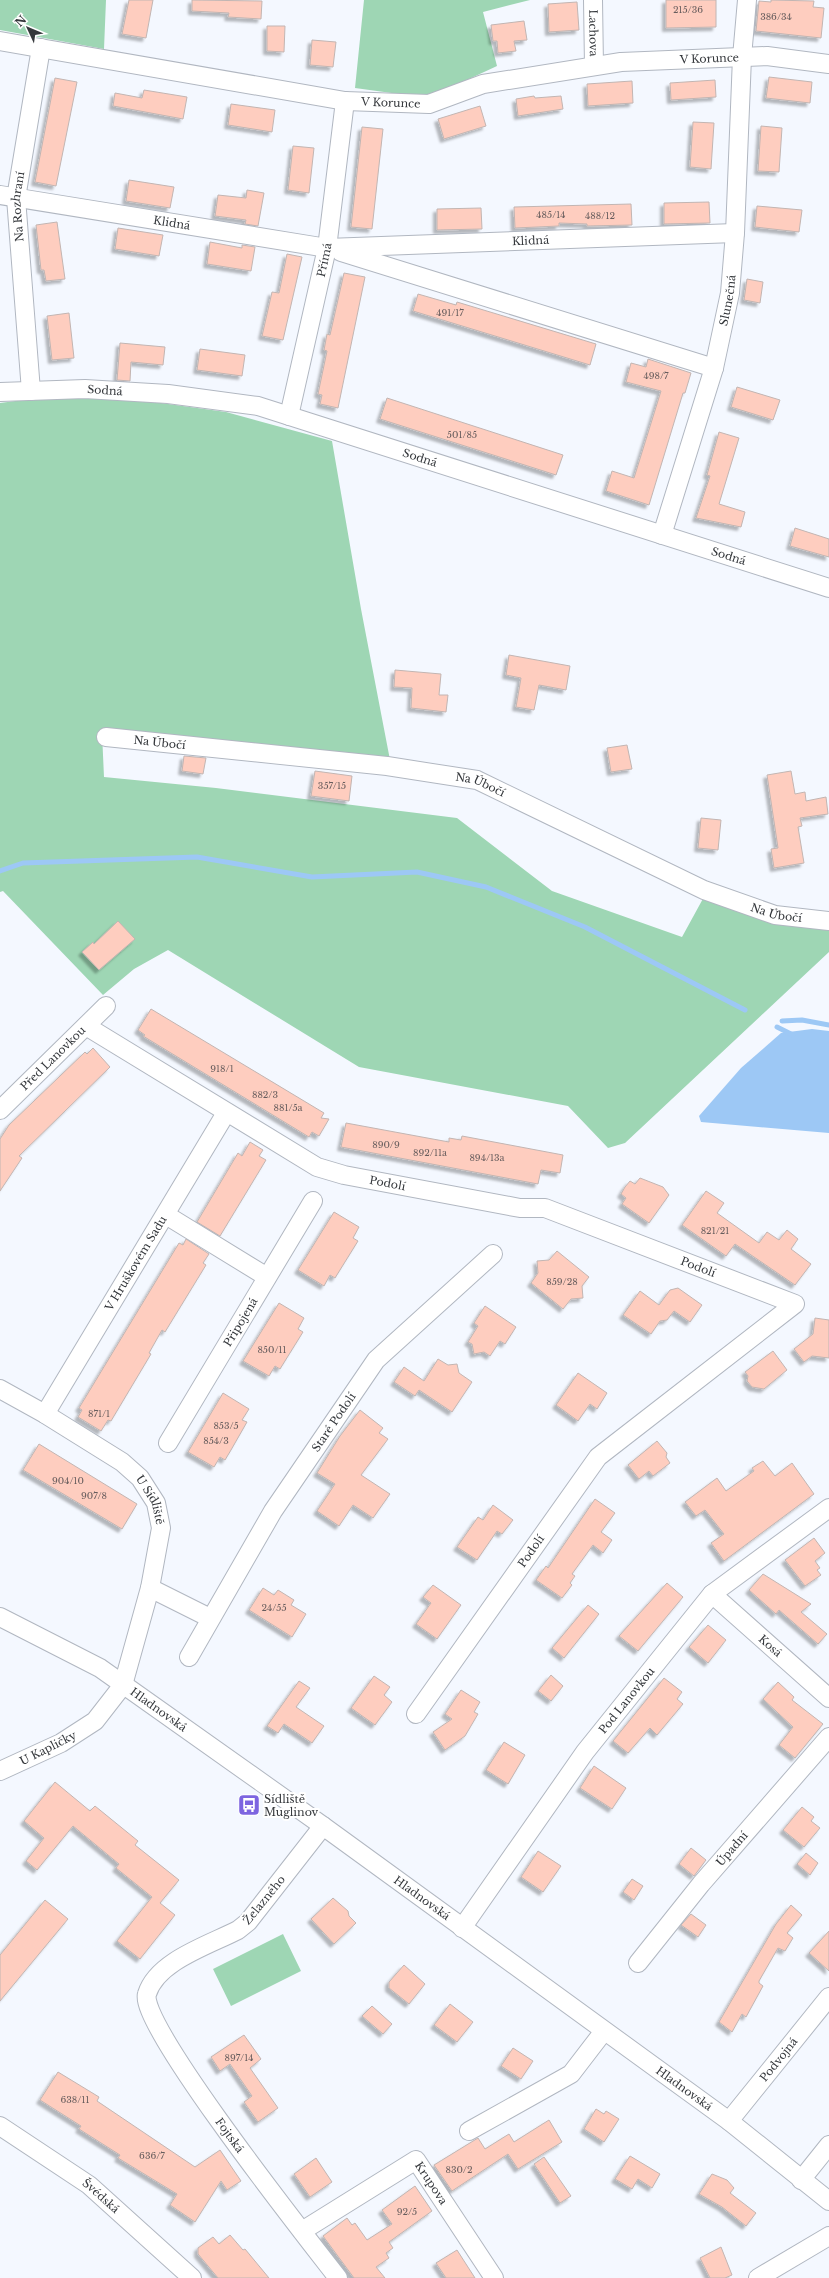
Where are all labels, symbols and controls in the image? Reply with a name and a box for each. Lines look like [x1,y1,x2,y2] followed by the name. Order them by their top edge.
[673,4,703,15] house number: 215/36
[8,8,48,48] north arrow
[586,9,601,58] street label: Lachova
[760,11,792,22] house number: 386/34
[12,12,30,30] text: N
[678,50,739,67] street label: V Korunce
[360,95,421,111] street label: V Korunce
[9,170,27,242] street label: Na Rozhraní
[536,209,566,220] house number: 485/14
[585,210,615,221] house number: 488/12
[152,213,192,233] street label: Klidná
[512,233,550,248] street label: Klidná
[314,241,335,278] street label: Přímá
[716,273,739,327] street label: Slunečná
[436,307,464,318] house number: 491/17
[643,370,669,381] house number: 498/7
[87,382,124,398] street label: Sodná
[447,429,477,440] house number: 501/85
[401,446,440,470] street label: Sodná
[710,544,749,568] street label: Sodná
[133,733,187,752] street label: Na Úbočí
[454,770,508,800] street label: Na Úbočí
[318,780,346,791] house number: 357/15
[749,900,803,925] street label: Na Úbočí
[17,1023,89,1093] street label: Před Lanovkou
[210,1063,234,1074] house number: 918/1
[252,1089,278,1100] house number: 882/3
[273,1102,303,1113] house number: 881/5a
[372,1139,400,1150] house number: 890/9
[413,1147,447,1158] house number: 892/11a
[469,1152,505,1163] house number: 894/13a
[368,1173,407,1193] street label: Podolí
[101,1213,170,1314] street label: V Hruškovém Sadu
[701,1225,729,1236] house number: 821/21
[679,1254,718,1280] street label: Podolí
[546,1276,578,1287] house number: 859/28
[220,1294,261,1349] street label: Připojená
[257,1344,287,1355] house number: 850/11
[309,1390,359,1454] street label: Staré Podolí
[88,1408,110,1419] house number: 871/1
[213,1420,239,1431] house number: 853/5
[203,1435,229,1446] house number: 854/3
[133,1472,167,1526] street label: U Sídliště
[52,1475,84,1486] house number: 904/10
[81,1490,107,1501] house number: 907/8
[515,1532,547,1570] street label: Podolí
[261,1602,287,1613] house number: 24/55
[756,1632,786,1660] street label: Kosá
[596,1664,658,1736] street label: Pod Lanovkou
[127,1685,190,1735] street label: Hladnovská
[17,1728,79,1768] street label: U Kapličky
[236,1792,262,1818] bus stop icon: Sídliště Muglinov
[264,1792,319,1819] place label: Sídliště Muglinov
[713,1828,751,1869] street label: Úpadní
[240,1873,288,1927] street label: Želazného
[391,1873,454,1924] street label: Hladnovská
[757,2034,801,2084] street label: Podvojná
[225,2052,254,2063] house number: 897/14
[653,2063,716,2114] street label: Hladnovská
[61,2094,89,2105] house number: 638/11
[212,2115,248,2156] street label: Fojtská
[139,2150,165,2161] house number: 636/7
[412,2159,451,2208] street label: Krupova
[445,2164,473,2175] house number: 830/2
[80,2176,123,2217] street label: Švédská
[397,2206,417,2217] house number: 92/5

